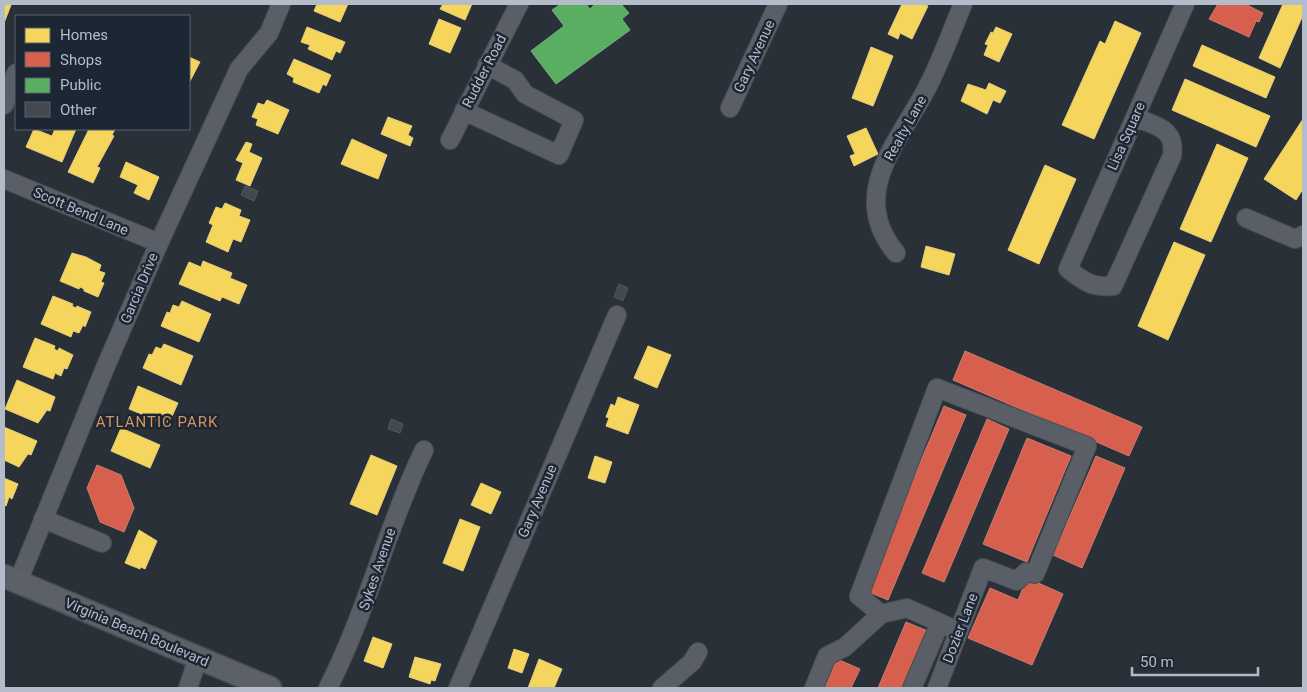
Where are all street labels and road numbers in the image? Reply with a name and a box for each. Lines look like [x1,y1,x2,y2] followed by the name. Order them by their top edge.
[730,17,778,95] street label: Gary Avenue
[459,32,509,110] street label: Rudder Road
[881,93,929,163] street label: Realty Lane
[1104,99,1148,173] street label: Lisa Square
[31,184,131,238] street label: Scott Bend Lane
[117,250,161,326] street label: Garcia Drive
[514,462,560,540] street label: Gary Avenue
[355,526,399,612] street label: Sykes Avenue
[939,591,981,665] street label: Dozier Lane
[63,594,211,670] street label: Virginia Beach Boulevard

